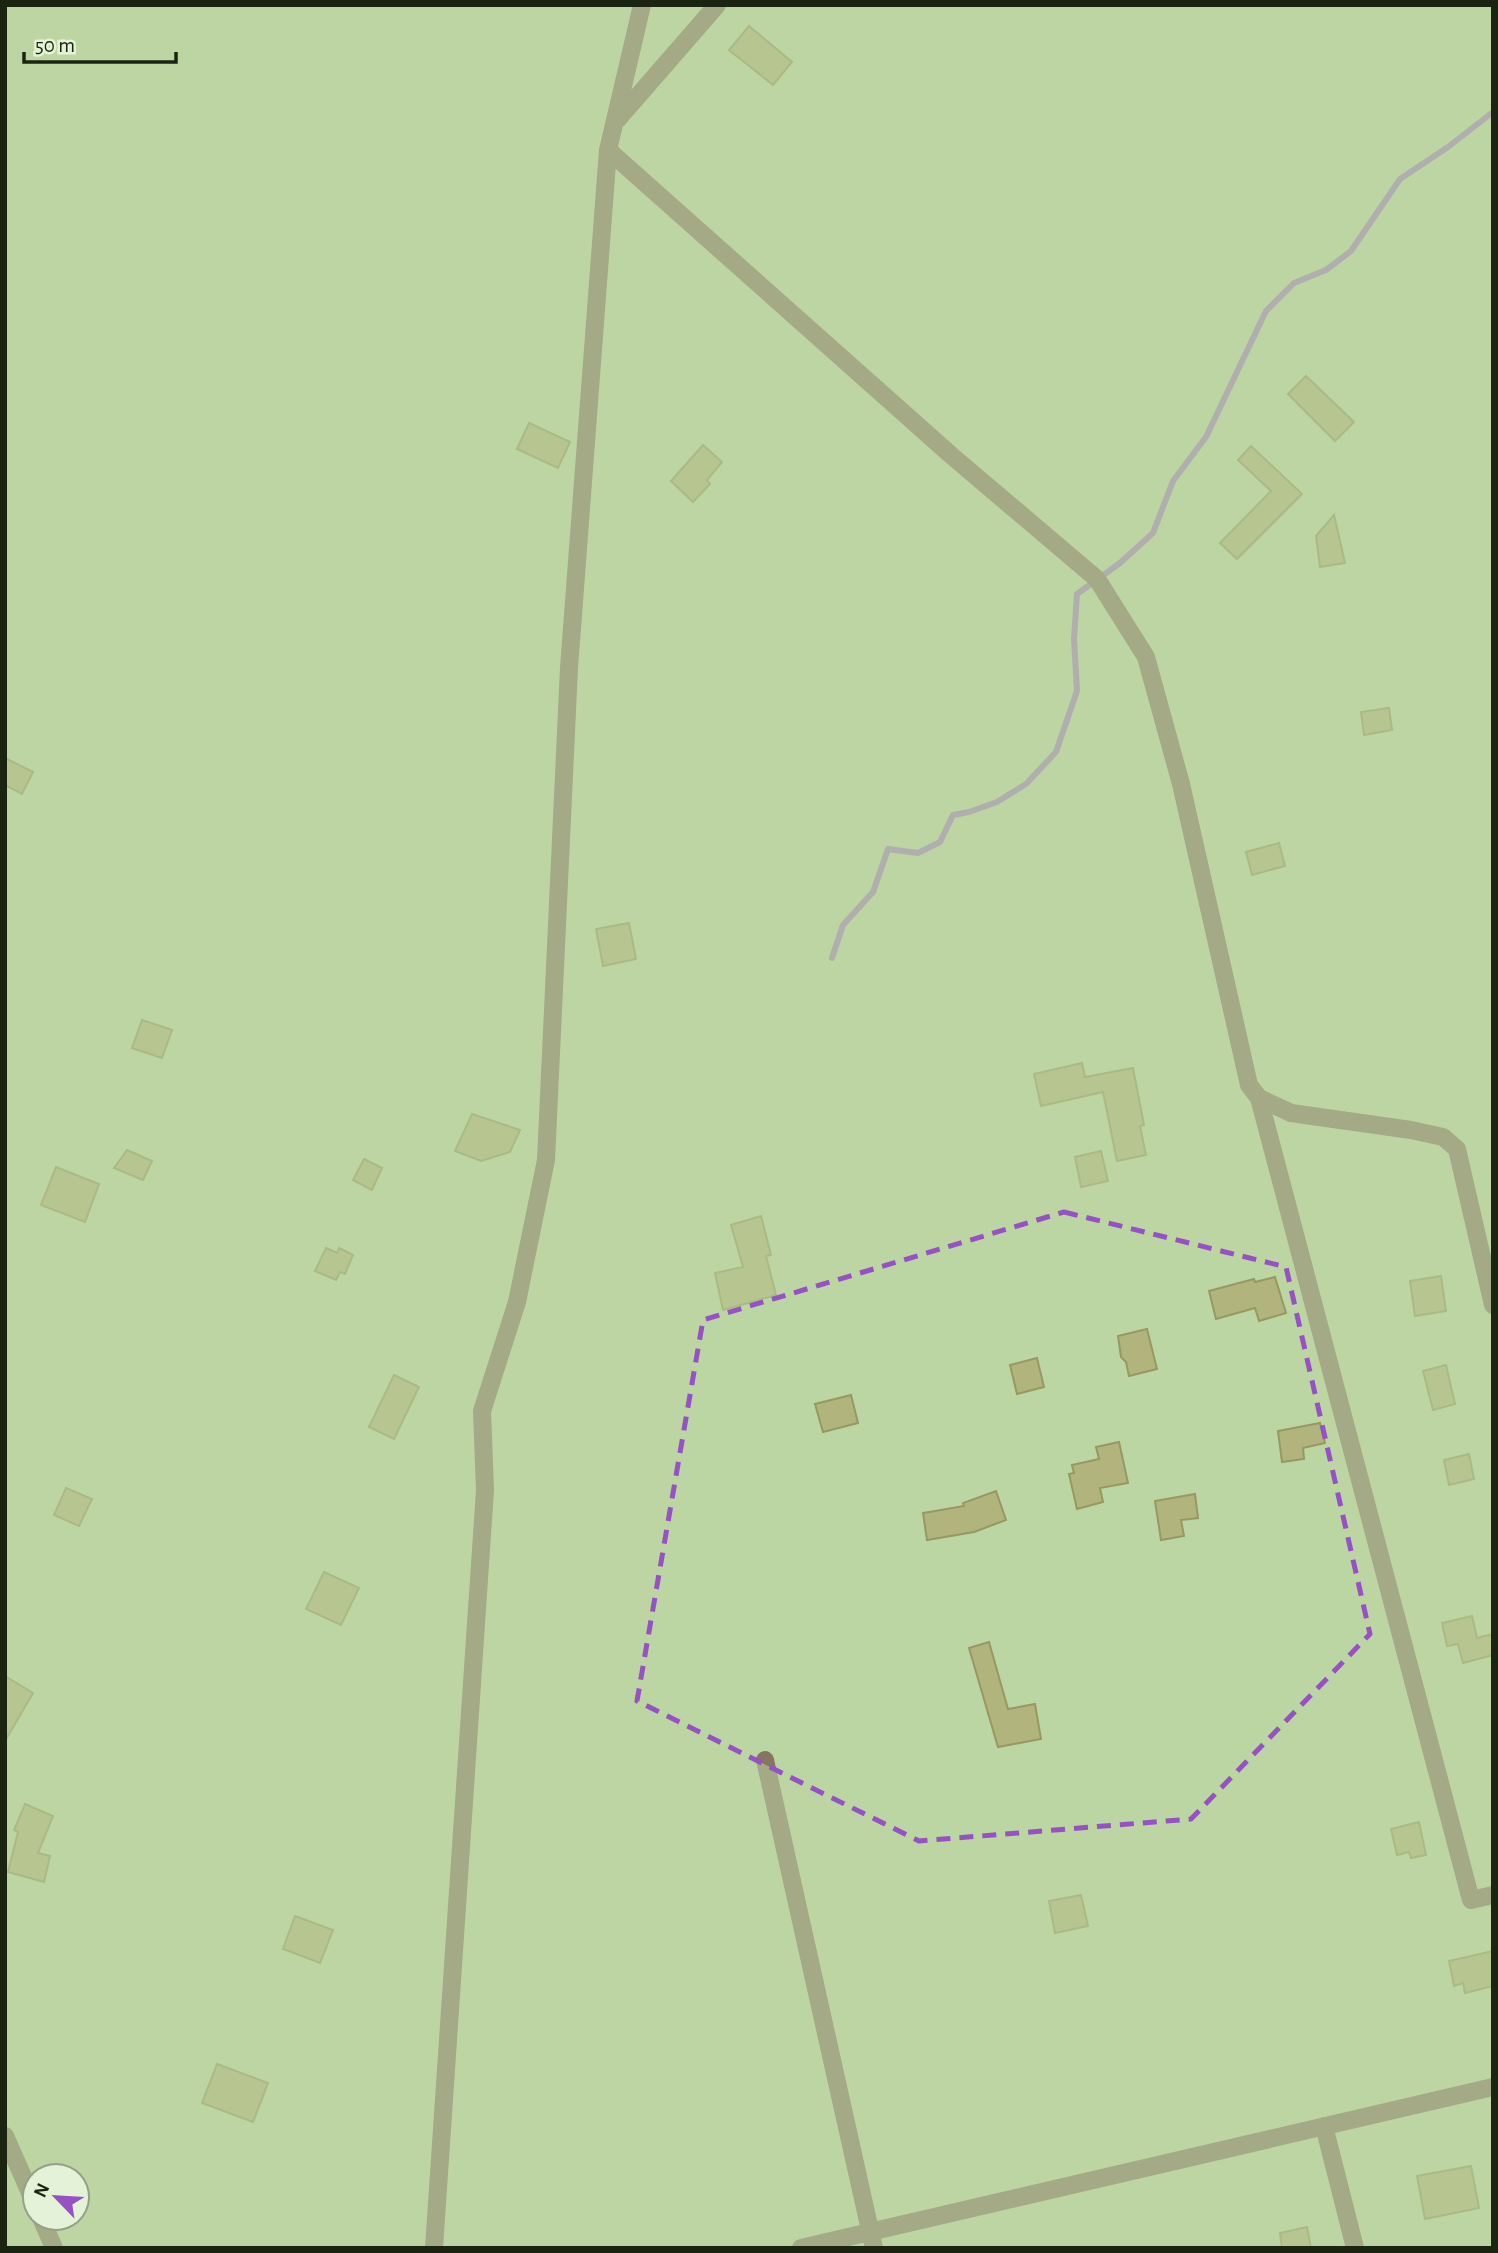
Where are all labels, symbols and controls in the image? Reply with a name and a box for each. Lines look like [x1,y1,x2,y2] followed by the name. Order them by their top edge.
[24,21,177,65] scale bar
[35,35,75,56] text: 50 m
[21,2162,91,2232] north arrow
[31,2180,53,2200] text: N

